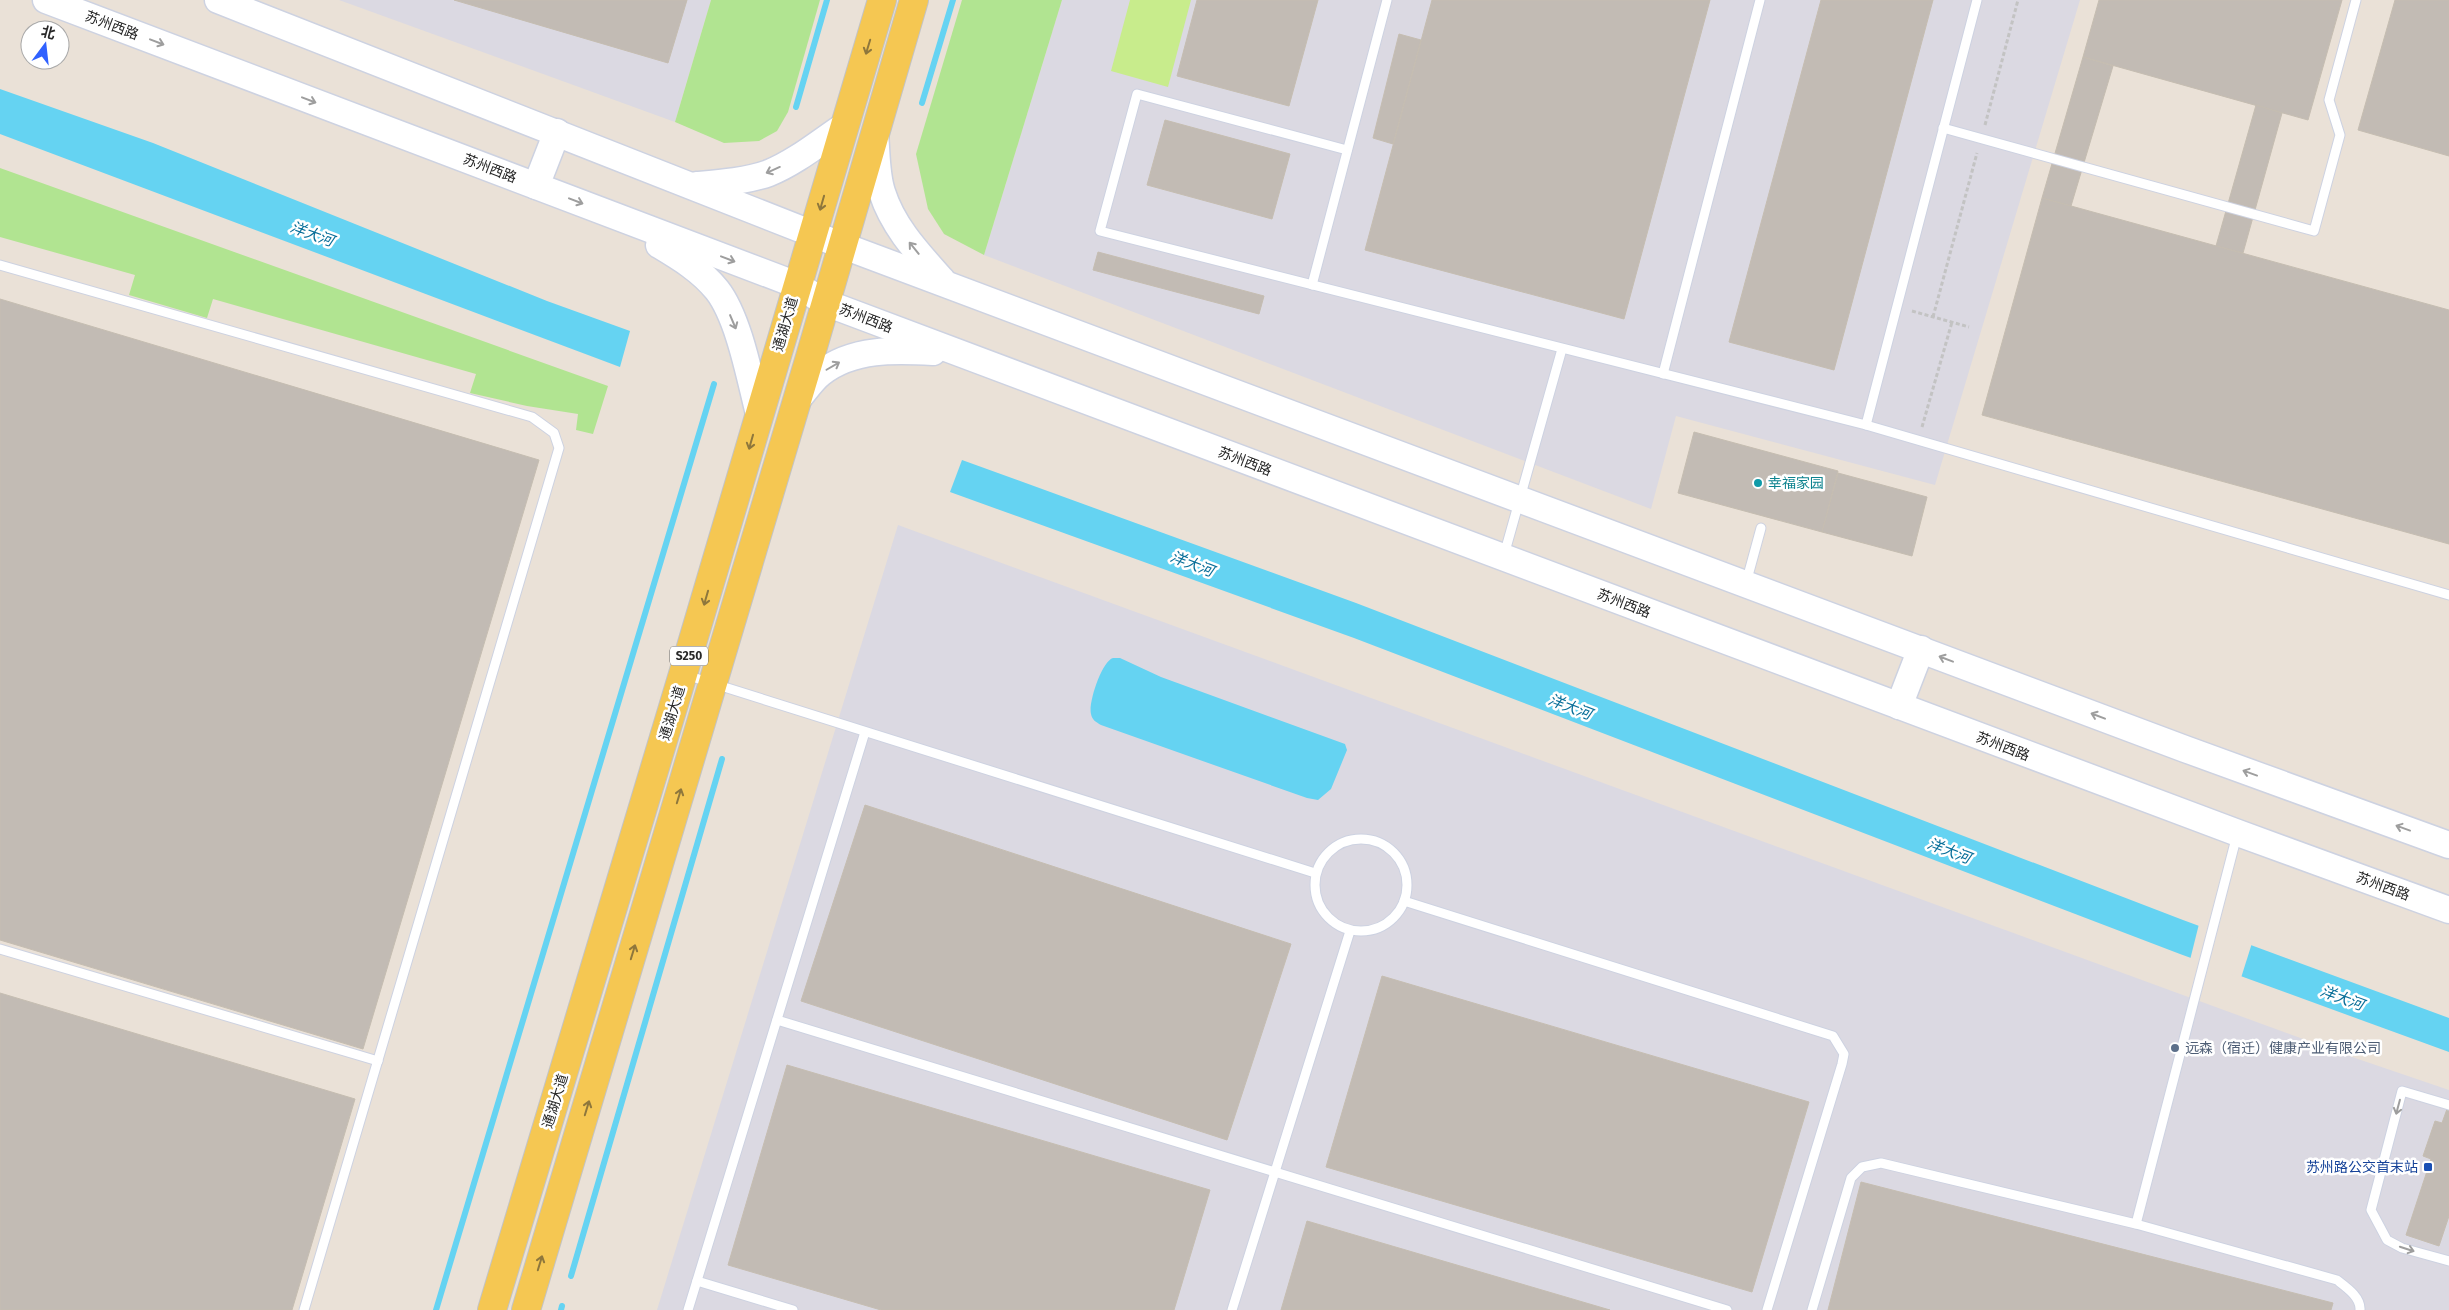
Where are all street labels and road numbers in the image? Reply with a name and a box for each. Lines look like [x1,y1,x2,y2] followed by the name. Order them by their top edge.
[83,7,141,43] street label: 苏州西路
[461,150,519,186] street label: 苏州西路
[770,295,801,353] street label: 通湖大道
[837,300,895,336] street label: 苏州西路
[1216,443,1274,479] street label: 苏州西路
[1595,585,1653,621] street label: 苏州西路
[670,646,708,666] road number: S250
[656,684,689,742] street label: 通湖大道
[1974,728,2032,764] street label: 苏州西路
[2354,869,2412,904] street label: 苏州西路
[539,1072,572,1130] street label: 通湖大道

